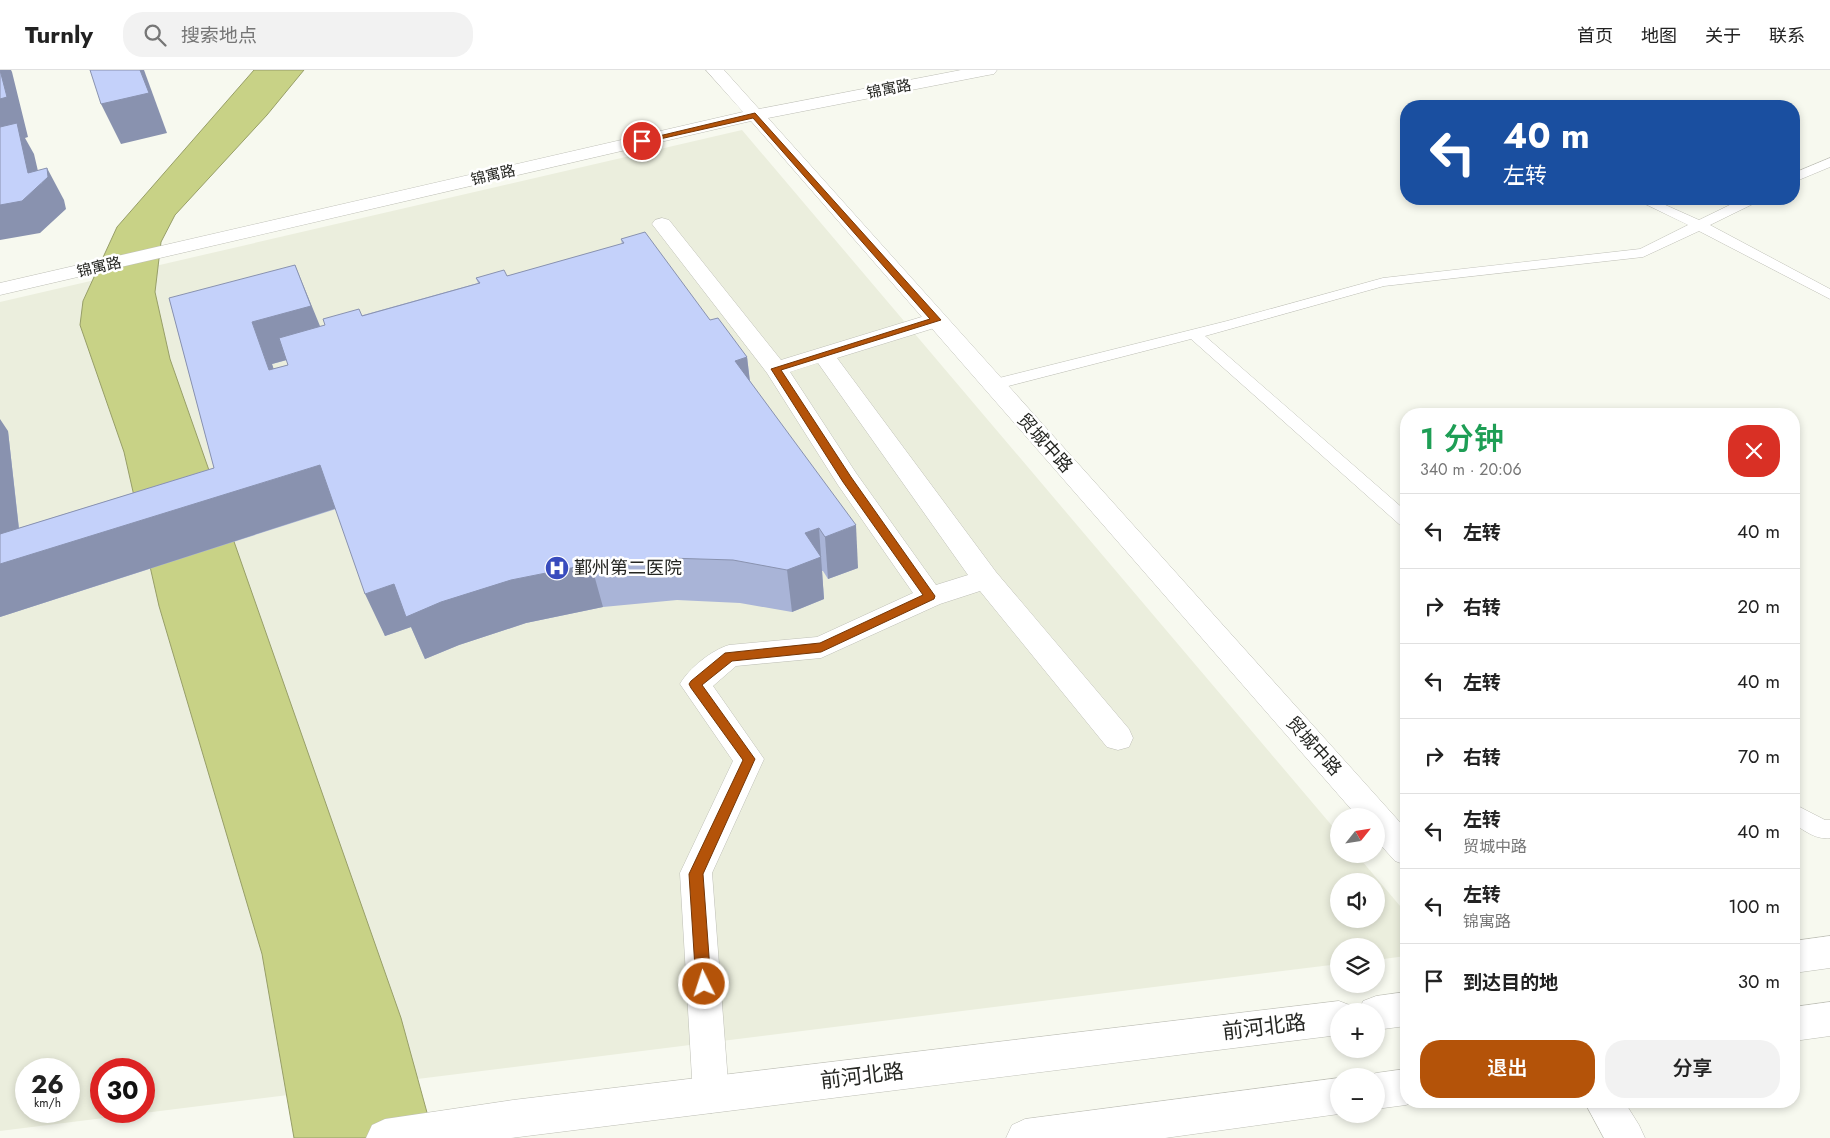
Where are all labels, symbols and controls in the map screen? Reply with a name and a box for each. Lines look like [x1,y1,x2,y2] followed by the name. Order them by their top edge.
[123,12,473,57] search box
[25,17,93,52] text: Turnly
[141,21,169,49] icon: search
[181,22,257,49] text: 搜索地点
[1577,23,1613,49] text: 首页
[1641,23,1677,49] text: 地图
[1705,23,1741,49] text: 关于
[1769,23,1805,49] text: 联系
[865,74,913,104] street label: 锦寓路
[1503,111,1590,161] text: 40 m
[621,120,663,162] pin
[1420,120,1485,185] icon: left
[628,127,656,155] icon: arrive
[469,159,517,191] street label: 锦寓路
[1503,159,1547,191] text: 左转
[75,251,123,283] street label: 锦寓路
[1011,408,1079,478] street label: 贸城中路
[1420,417,1504,460] text: 1 分钟
[1728,425,1780,477] button: close
[1420,458,1522,481] text: 340 m · 20:06
[1420,517,1448,545] icon: left
[1737,518,1780,545] text: 40 m
[1463,519,1501,546] text: 左转
[544,555,570,581] hospital icon: 鄞州第二医院
[574,555,682,581] place label: 鄞州第二医院
[1420,592,1448,620] icon: right
[1737,593,1780,620] text: 20 m
[1463,594,1501,621] text: 右转
[1420,667,1448,695] icon: left
[1737,668,1780,695] text: 40 m
[1463,669,1501,696] text: 左转
[1280,711,1348,781] street label: 贸城中路
[1420,742,1448,770] icon: right
[1738,743,1780,770] text: 70 m
[1463,744,1501,771] text: 右转
[1463,806,1501,833] text: 左转
[1330,808,1385,862] north arrow
[1330,808,1385,1123] map controls
[1420,817,1448,845] icon: left
[1737,818,1780,845] text: 40 m
[1463,835,1527,858] text: 贸城中路
[1330,873,1385,928] button: sound
[1463,881,1501,908] text: 左转
[1420,892,1448,920] icon: left
[1728,893,1780,920] text: 100 m
[1463,910,1511,933] text: 锦寓路
[1330,938,1385,993] button: layers
[677,957,729,1009] position arrow
[1420,967,1448,995] icon: arrive
[1738,968,1780,995] text: 30 m
[1463,969,1558,996] text: 到达目的地
[1330,1003,1385,1058] button: +
[1220,1007,1308,1047] street label: 前河北路
[1420,1040,1595,1098] button: 退出
[1605,1040,1780,1098] button: 分享
[818,1056,906,1096] street label: 前河北路
[90,1058,155,1123] speed limit sign: 30
[31,1066,64,1102] text: 26
[1330,1068,1385,1123] button: −
[34,1094,61,1112] text: km/h

